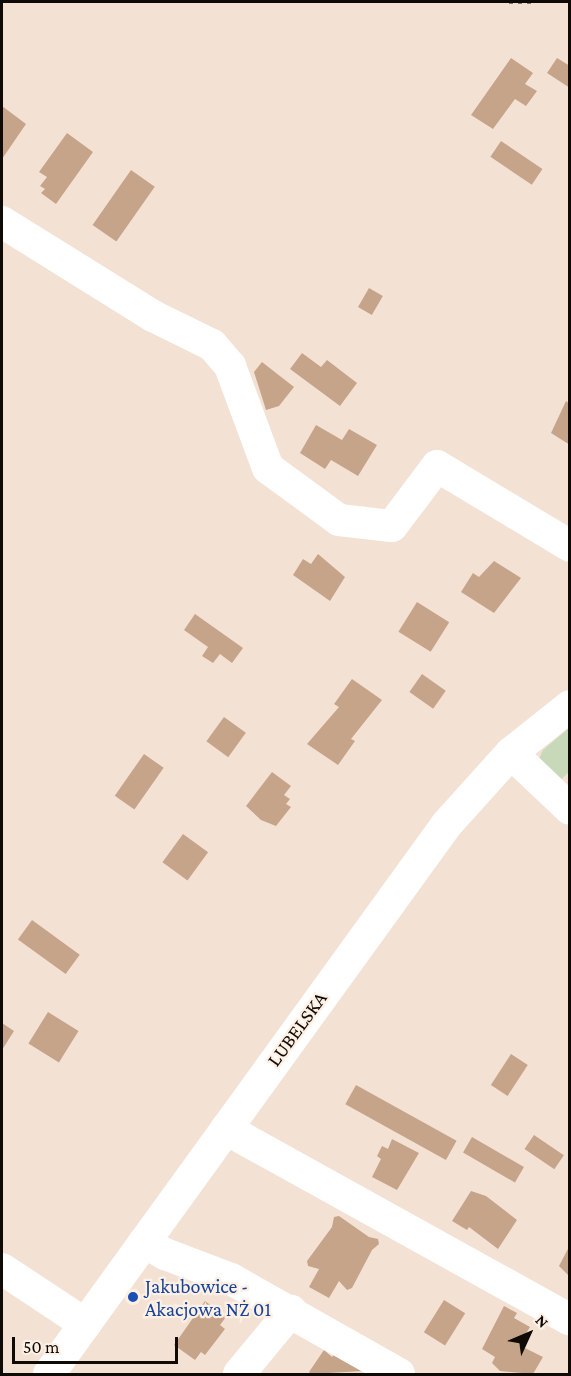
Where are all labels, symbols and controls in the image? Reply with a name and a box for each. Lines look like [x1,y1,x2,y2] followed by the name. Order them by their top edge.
[262,987,332,1071] street label: LUBELSKA
[145,1274,271,1321] place label: Jakubowice - Akacjowa NŻ 01
[126,1290,140,1304] marker: Jakubowice - Akacjowa NŻ 01
[499,1304,559,1364] north arrow
[532,1311,552,1331] text: N
[15,1325,182,1363] scale bar
[23,1337,60,1357] text: 50 m

